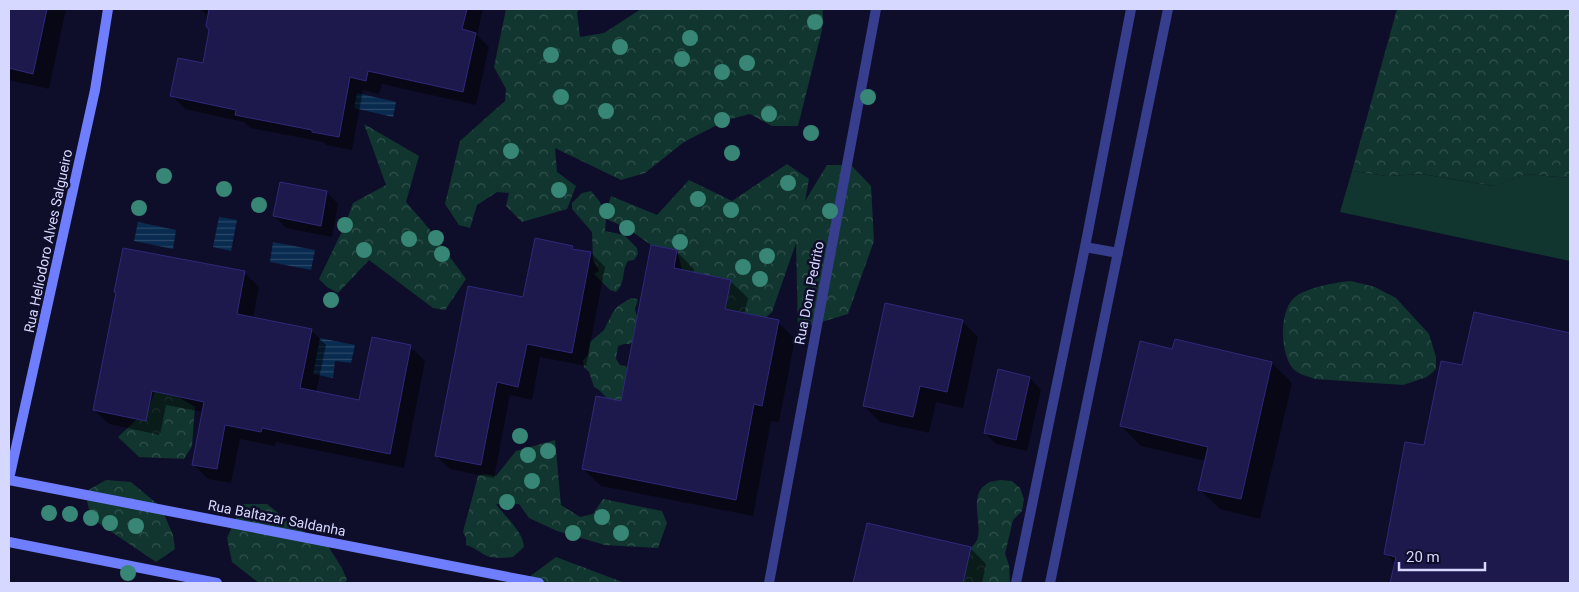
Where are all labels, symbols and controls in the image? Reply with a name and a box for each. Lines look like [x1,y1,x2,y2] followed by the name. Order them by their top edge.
[21,148,75,334] street label: Rua Heliodoro Alves Salgueiro
[791,240,827,346] street label: Rua Dom Pedrito
[207,497,347,539] street label: Rua Baltazar Saldanha
[1399,540,1485,572] scale bar
[1406,548,1440,566] text: 20 m

